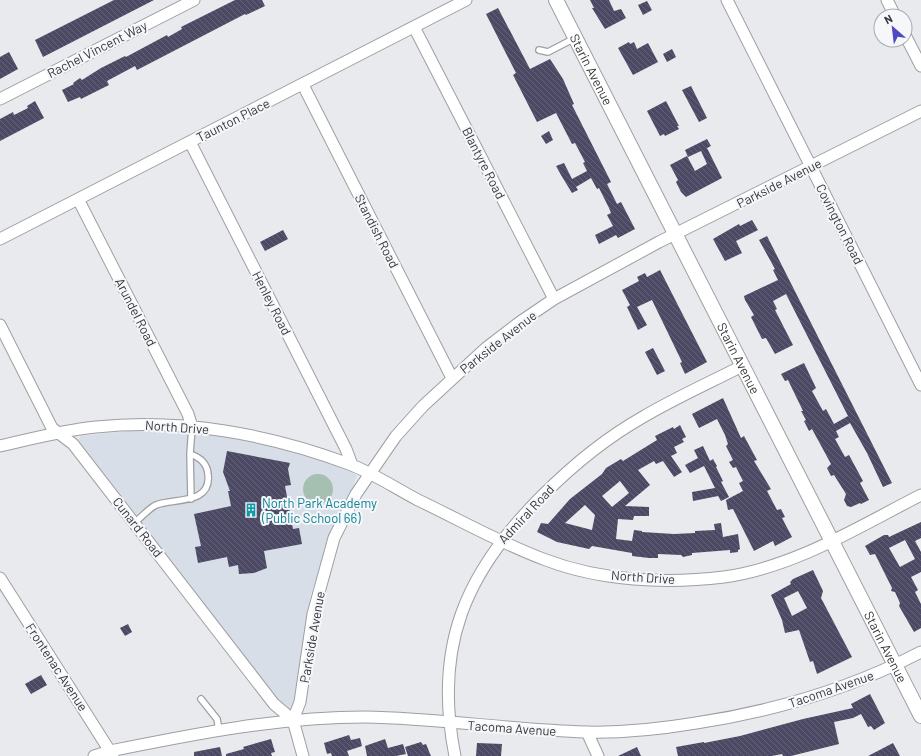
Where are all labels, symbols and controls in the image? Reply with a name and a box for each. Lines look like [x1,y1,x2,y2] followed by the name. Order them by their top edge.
[873,8,913,48] north arrow
[882,11,894,26] text: N
[44,17,150,81] street label: Rachel Vincent Way
[567,31,616,108] street label: Starin Avenue
[194,95,272,145] street label: Taunton Place
[459,124,509,202] street label: Blantyre Road
[734,155,824,211] street label: Parkside Avenue
[813,181,867,267] street label: Covington Road
[352,191,402,271] street label: Standish Road
[249,268,295,338] street label: Henley Road
[112,275,160,349] street label: Arundel Road
[456,307,540,377] street label: Parkside Avenue
[714,320,763,397] street label: Starin Avenue
[144,417,210,437] street label: North Drive
[495,481,557,547] street label: Admiral Road
[110,494,166,560] street label: Cunard Road
[261,495,377,526] place label: North Park Academy (Public School 66)
[243,502,259,518] building icon: North Park Academy (Public School 66)
[610,567,676,587] street label: North Drive
[296,590,328,684] street label: Parkside Avenue
[861,608,911,685] street label: Starin Avenue
[23,620,91,714] street label: Frontenac Avenue
[786,667,876,711] street label: Tacoma Avenue
[467,717,557,739] street label: Tacoma Avenue

